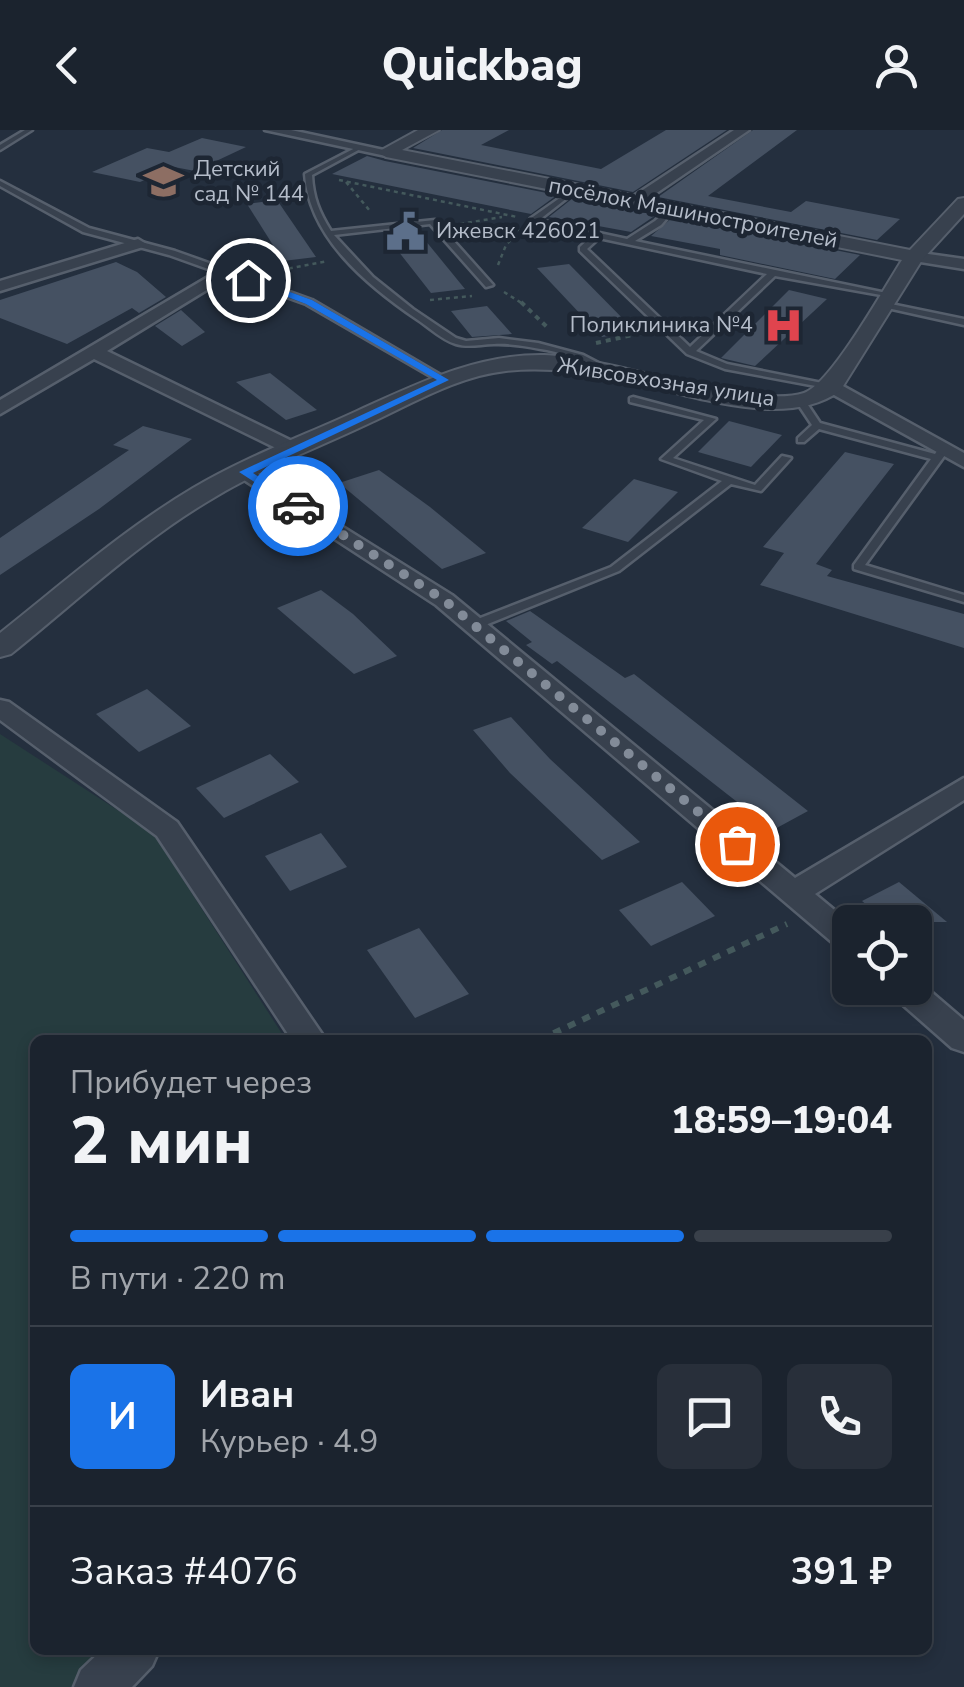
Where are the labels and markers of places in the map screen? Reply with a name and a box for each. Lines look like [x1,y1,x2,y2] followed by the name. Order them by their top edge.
[194,154,304,209] place label: Детский сад № 144
[143,161,185,203] school or university icon: Детский сад № 144
[385,210,427,252] public building icon: Ижевск 426021
[436,216,600,246] place label: Ижевск 426021
[206,238,291,323] pin
[762,304,804,346] hospital icon: Поликлиника №4
[570,310,753,340] place label: Поликлиника №4
[695,802,780,887] pin

